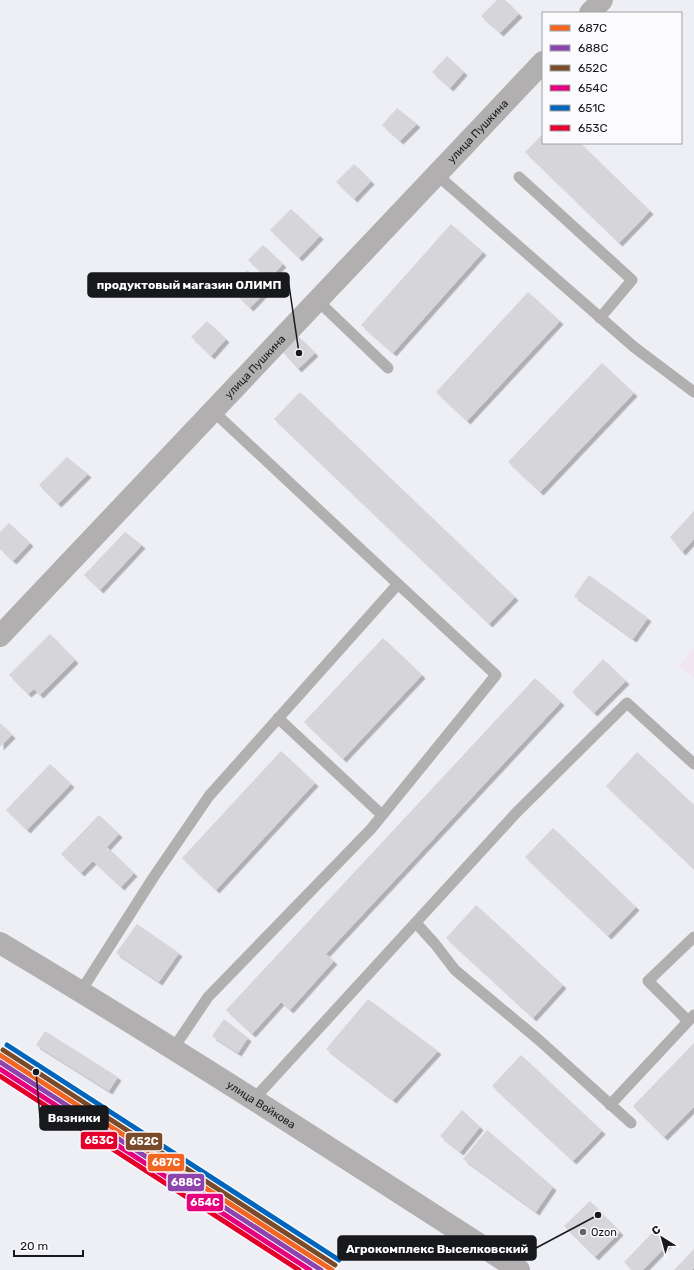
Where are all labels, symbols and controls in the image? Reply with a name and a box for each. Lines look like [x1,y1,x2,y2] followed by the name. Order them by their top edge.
[542,12,682,144] legend
[578,21,607,35] text: 687С
[578,41,609,55] text: 688С
[578,61,607,75] text: 652С
[578,81,608,95] text: 654С
[445,97,511,165] street label: улица Пушкина
[578,101,605,115] text: 651С
[578,121,608,135] text: 653С
[88,273,289,297] callout: продуктовый магазин ОЛИМП
[97,278,281,292] text: продуктовый магазин ОЛИМП
[222,332,288,401] street label: улица Пушкина
[224,1078,298,1131] street label: улица Войкова
[40,1106,108,1130] callout: Вязники
[48,1111,101,1125] text: Вязники
[80,1131,118,1150] line badge: 653С
[125,1132,163,1151] line badge: 652С
[84,1134,114,1147] text: 653С
[129,1135,159,1148] text: 652С
[147,1153,185,1172] line badge: 687С
[152,1156,181,1169] text: 687С
[167,1173,205,1192] line badge: 688С
[171,1176,201,1189] text: 688С
[186,1193,224,1212] line badge: 654С
[190,1196,220,1209] text: 654С
[642,1218,682,1258] north arrow
[649,1223,663,1238] text: С
[591,1226,617,1239] place label: Ozon
[578,1227,588,1237] marker: Ozon
[14,1232,83,1258] scale bar
[338,1236,536,1260] callout: Агрокомплекс Выселковский
[20,1239,48,1253] text: 20 m
[346,1242,528,1256] text: Агрокомплекс Выселковский

